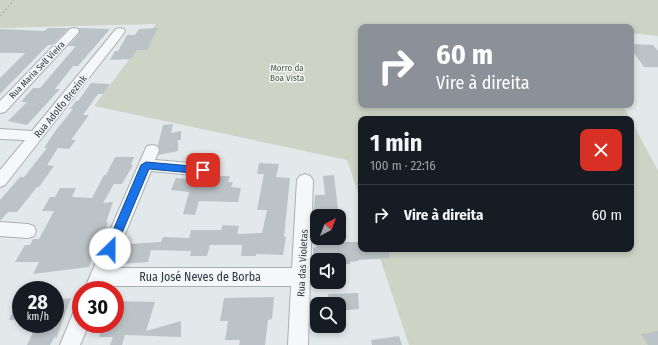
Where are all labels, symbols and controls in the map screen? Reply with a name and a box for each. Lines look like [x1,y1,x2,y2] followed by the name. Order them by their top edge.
[436,38,493,71] text: 60 m
[7,39,67,101] street label: Rua Maria Sell Vieira
[370,40,422,92] icon: right
[270,63,305,83] park label: Morro da Boa Vista
[436,72,530,94] text: Vire à direita
[32,73,90,140] street label: Rua Adolfo Brezink
[370,129,422,157] text: 1 min
[580,129,622,171] button: close
[186,153,220,187] pin
[370,158,436,173] text: 100 m · 22:16
[192,159,214,181] icon: arrive
[370,204,392,226] icon: right
[404,206,483,224] text: Vire à direita
[592,206,622,224] text: 60 m
[310,209,346,245] north arrow
[310,209,346,333] map controls
[89,228,131,270] position arrow
[295,229,311,297] street label: Rua das Violetas
[310,253,346,289] button: sound
[139,270,261,284] street label: Rua José Neves de Borba
[72,281,124,333] speed limit sign: 30
[28,290,48,314] text: 28
[310,297,346,333] button: search
[27,311,49,323] text: km/h

